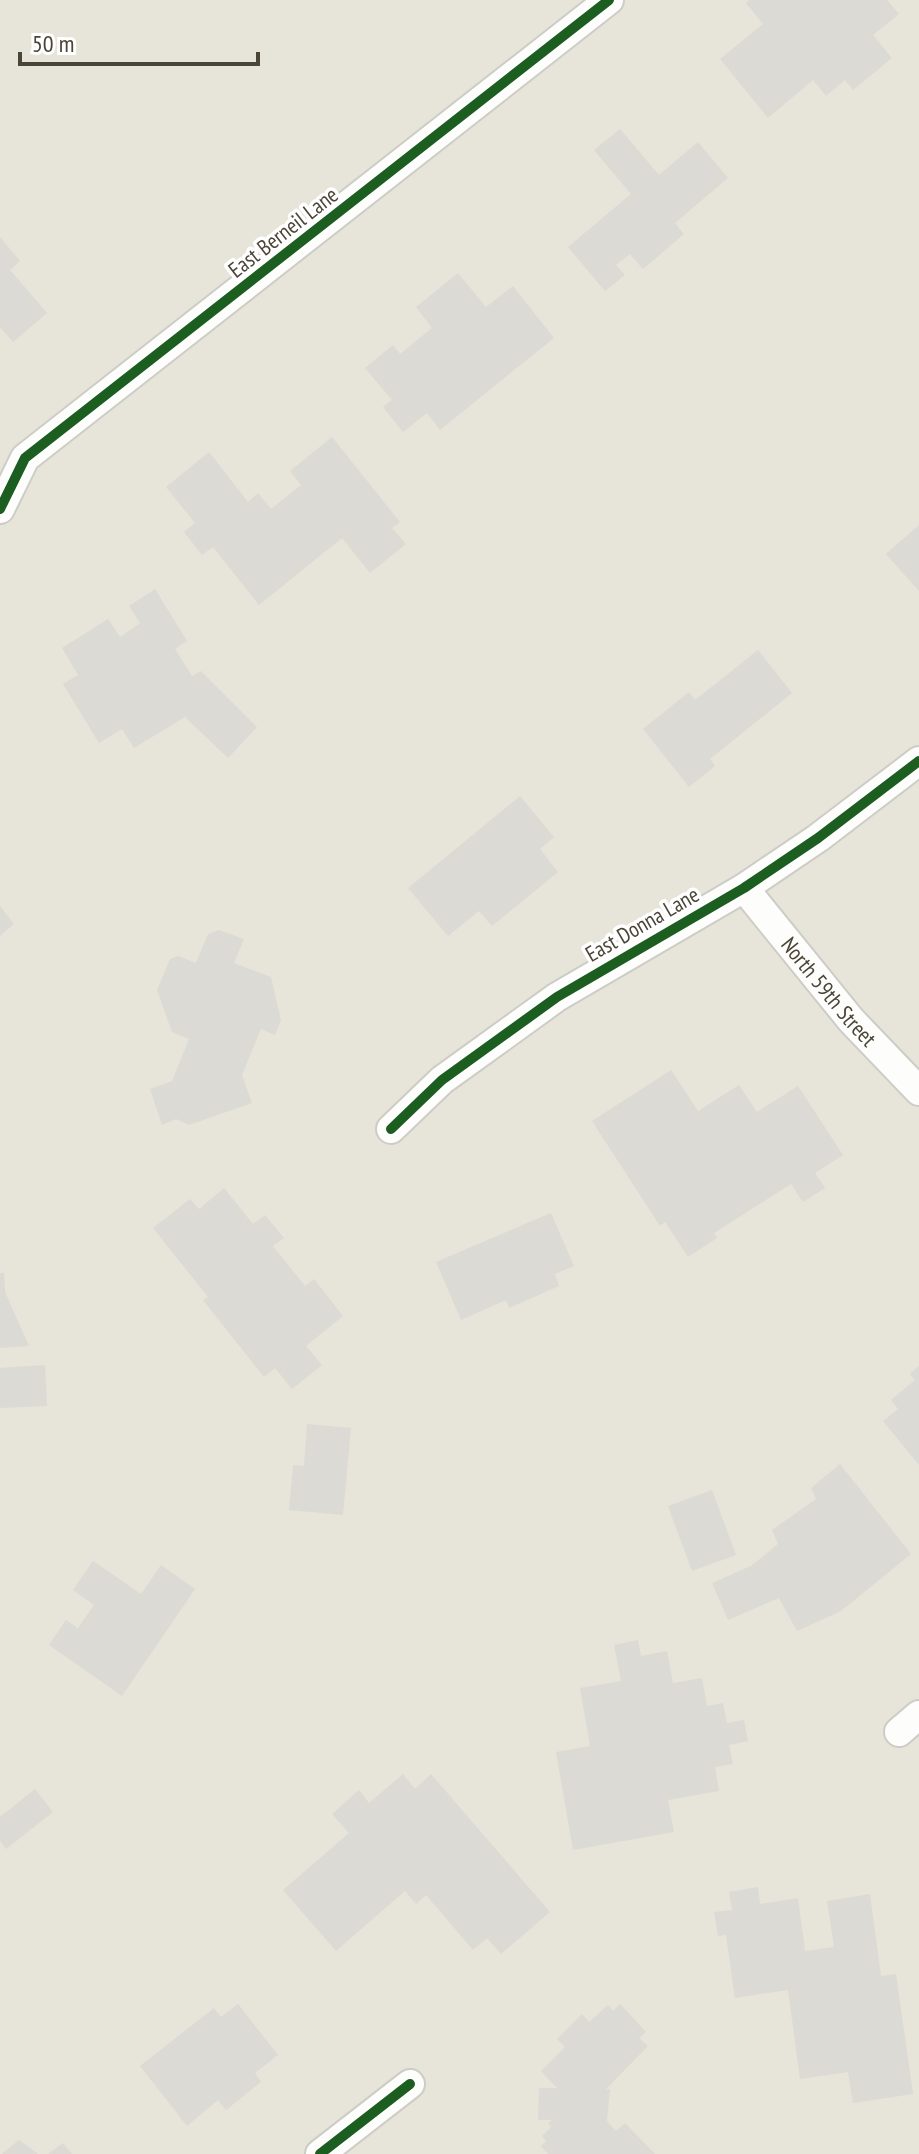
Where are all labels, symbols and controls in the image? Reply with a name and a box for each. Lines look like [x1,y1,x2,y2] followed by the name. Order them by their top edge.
[20,16,258,66] scale bar
[32,28,74,59] text: 50 m
[223,180,343,284] street label: East Berneil Lane
[580,880,704,968] street label: East Donna Lane
[775,931,883,1052] street label: North 59th Street

